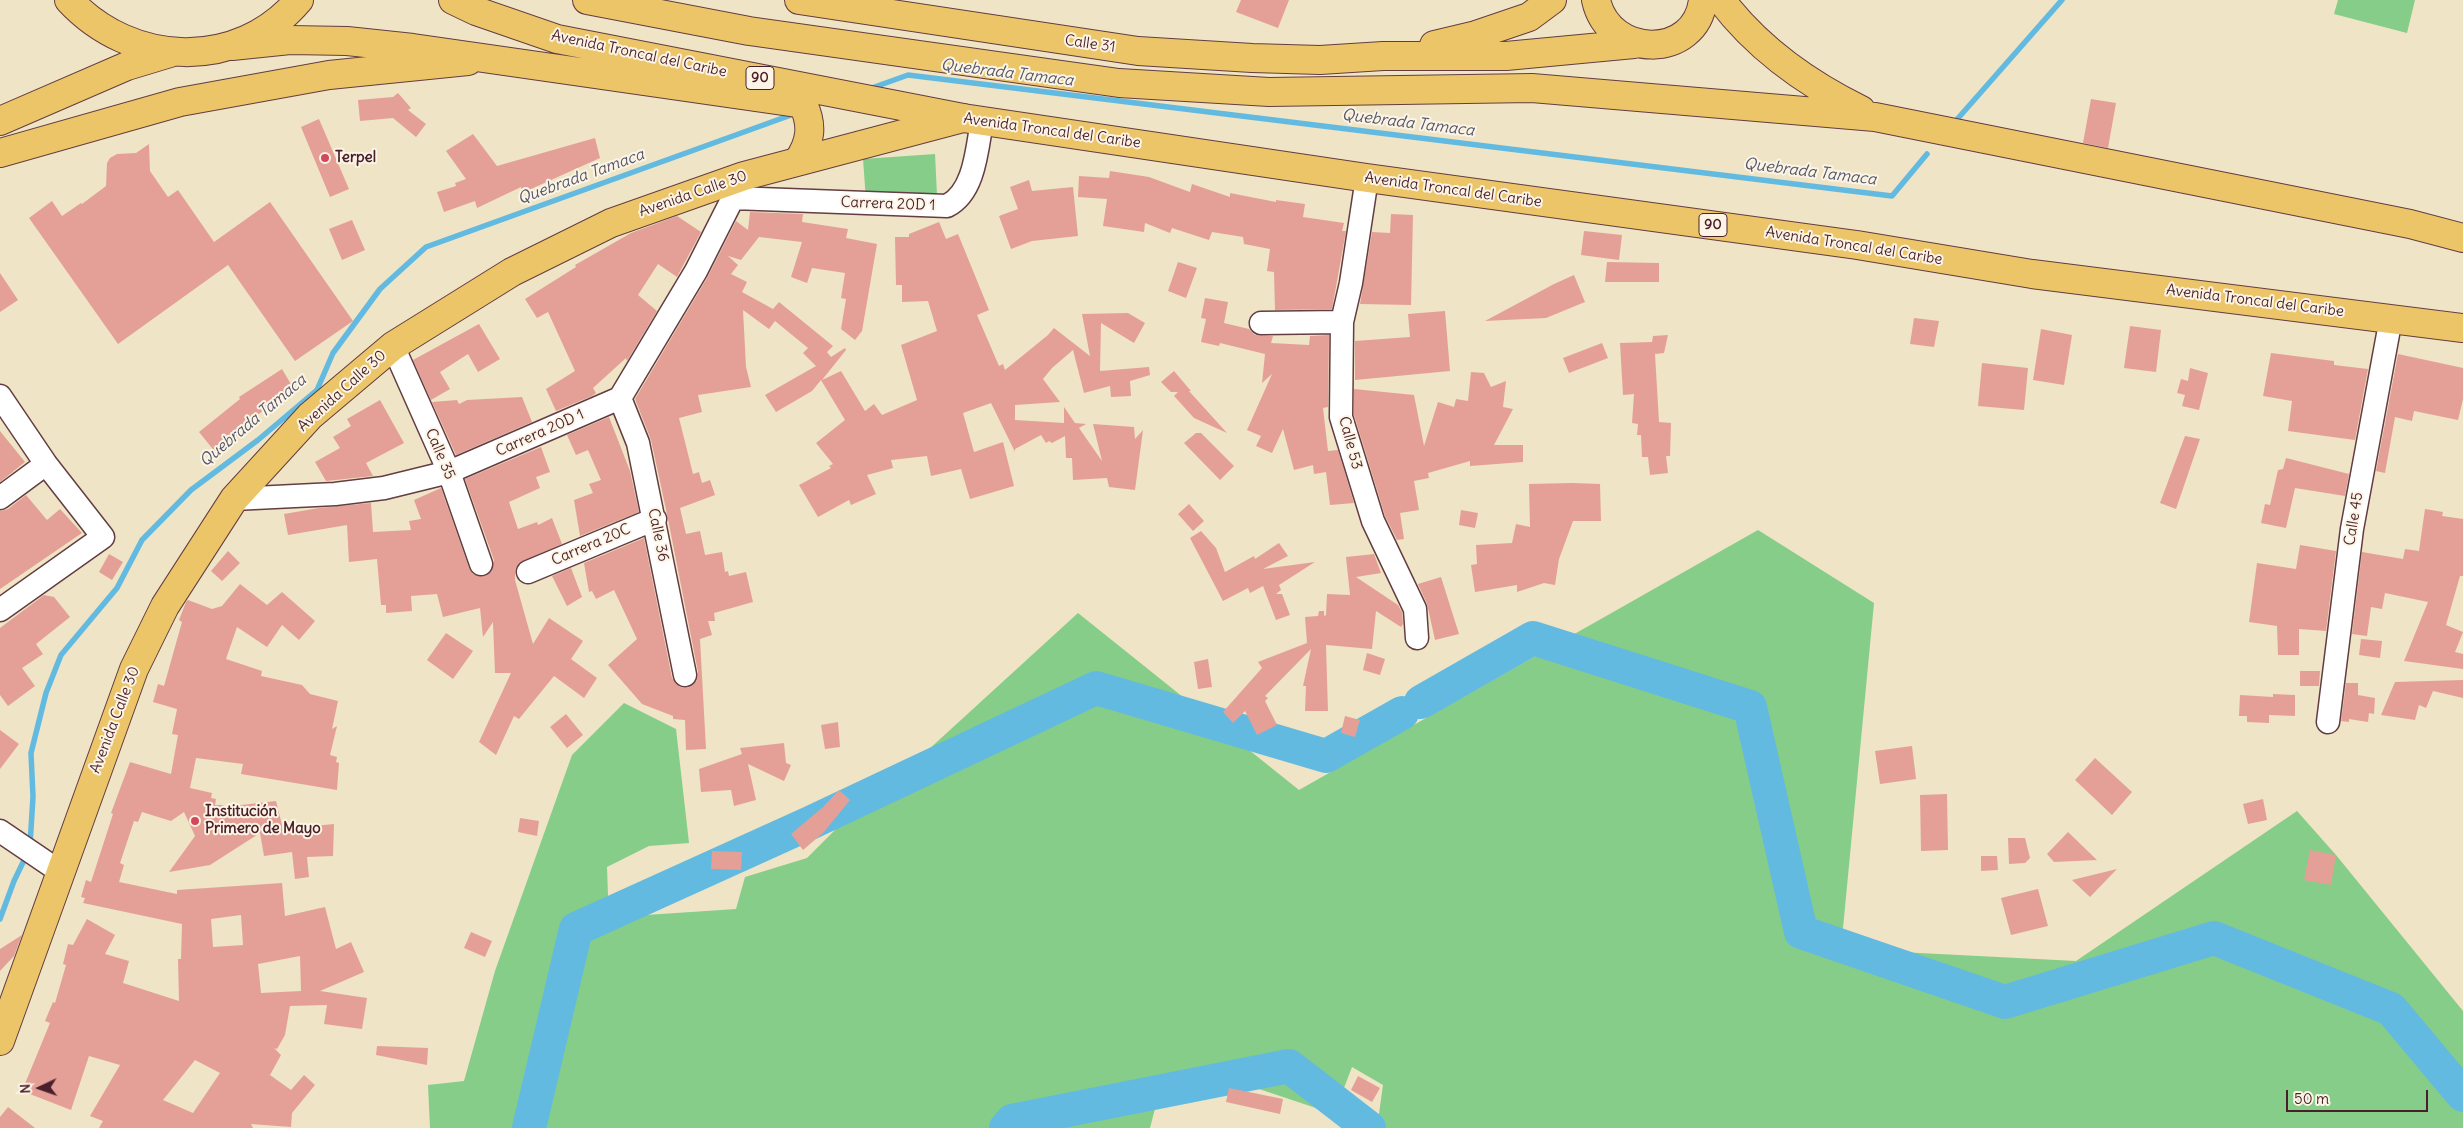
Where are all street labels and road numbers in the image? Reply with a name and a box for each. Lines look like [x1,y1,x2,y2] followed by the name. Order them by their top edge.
[550,27,728,81] street label: Avenida Troncal del Caribe
[1063,32,1117,56] street label: Calle 31
[746,66,774,90] road number: 90
[962,110,1142,152] street label: Avenida Troncal del Caribe
[637,167,749,221] street label: Avenida Calle 30
[1363,169,1543,211] street label: Avenida Troncal del Caribe
[840,193,936,215] street label: Carrera 20D 1
[1699,214,1727,236] road number: 90
[1764,223,1944,269] street label: Avenida Troncal del Caribe
[2165,281,2345,321] street label: Avenida Troncal del Caribe
[294,347,390,435] street label: Avenida Calle 30
[493,406,587,460] street label: Carrera 20D 1
[1334,415,1366,471] street label: Calle 53
[421,426,459,482] street label: Calle 35
[2341,491,2367,547] street label: Calle 45
[644,507,672,563] street label: Calle 36
[549,520,633,570] street label: Carrera 20C
[86,664,144,776] street label: Avenida Calle 30

